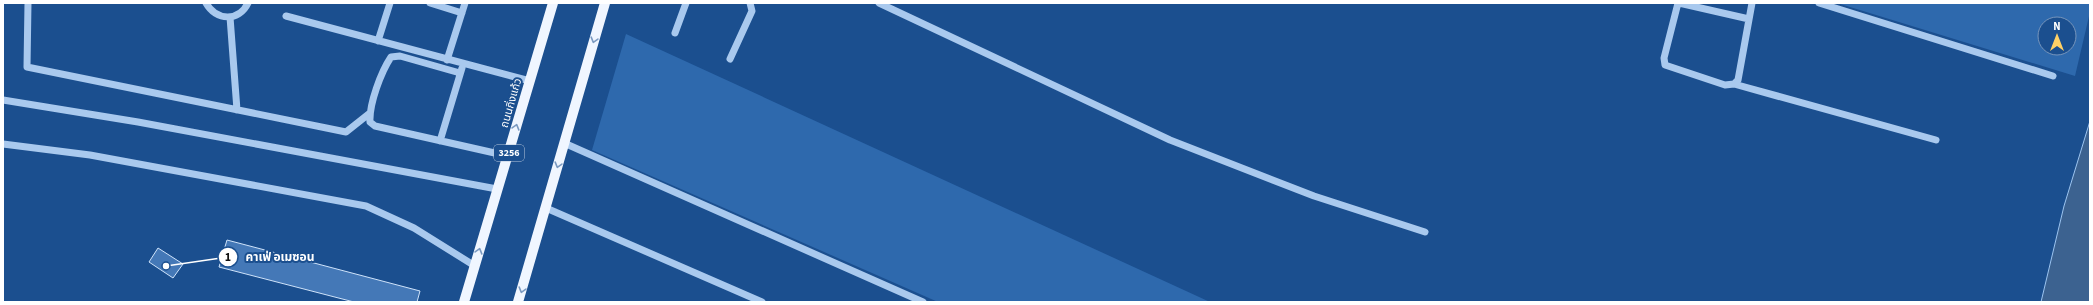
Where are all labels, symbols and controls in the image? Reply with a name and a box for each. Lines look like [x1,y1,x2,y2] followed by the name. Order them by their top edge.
[2037,16,2077,56] north arrow
[2053,19,2061,34] text: N
[590,37,599,44] one-way arrow
[496,76,525,130] street label: ถนนกิ่งแก้ว
[511,123,520,130] one-way arrow
[494,145,524,161] road number: 3256
[554,162,563,169] one-way arrow
[218,245,323,269] callout: คาเฟ่ อเมซอน
[474,248,483,255] one-way arrow
[225,249,231,266] text: 1
[246,249,314,266] text: คาเฟ่ อเมซอน
[518,287,527,294] one-way arrow

